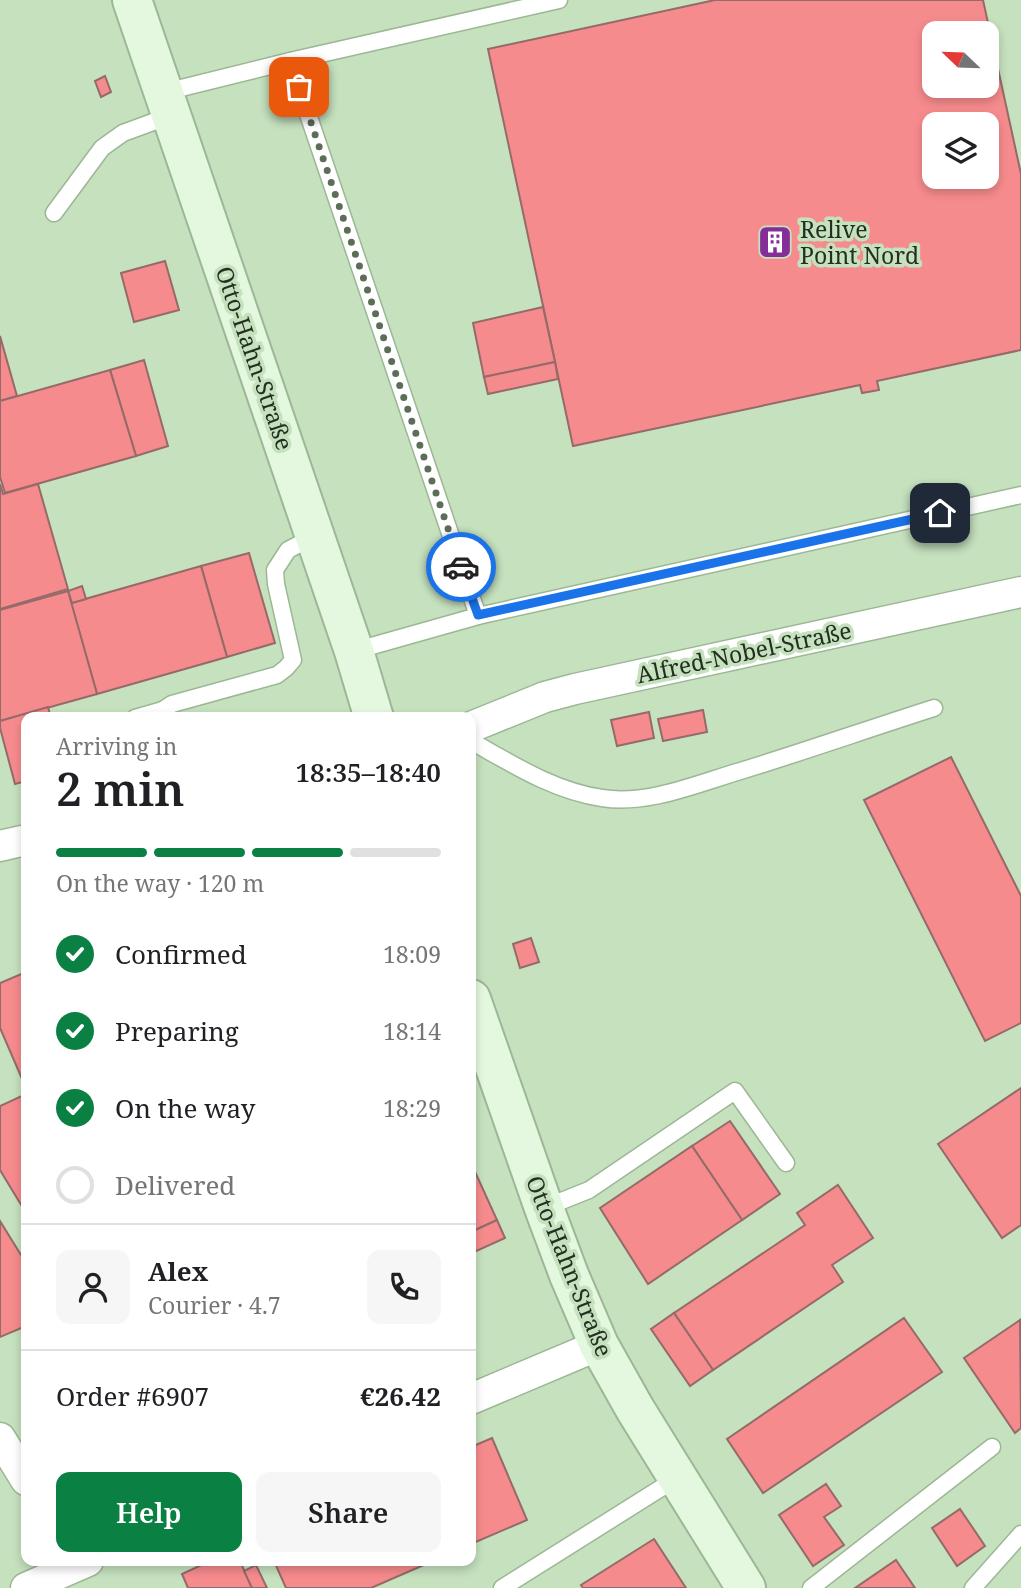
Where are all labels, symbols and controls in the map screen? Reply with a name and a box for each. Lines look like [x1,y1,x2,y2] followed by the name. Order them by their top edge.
[922,21,999,98] north arrow
[922,21,999,189] map controls
[269,57,329,117] pin
[280,68,318,106] icon: bag
[922,112,999,189] button: layers
[800,213,919,271] place label: Relive Point Nord
[756,223,794,261] building icon: Relive Point Nord
[209,262,301,454] street label: Otto-Hahn-Straße
[910,483,970,543] pin
[921,494,959,532] icon: home
[426,532,496,602] courier
[442,548,480,586] icon: car
[634,614,854,690] street label: Alfred-Nobel-Straße
[56,730,177,762] text: Arriving in
[295,754,441,790] text: 18:35–18:40
[56,757,184,819] text: 2 min
[56,867,264,899] text: On the way · 120 m
[56,935,94,973] icon: check
[115,936,247,972] text: Confirmed
[383,938,441,970] text: 18:09
[56,1012,94,1050] icon: check
[115,1013,239,1049] text: Preparing
[383,1015,441,1047] text: 18:14
[56,1089,94,1127] icon: check
[115,1090,255,1126] text: On the way
[383,1092,441,1124] text: 18:29
[115,1167,235,1203] text: Delivered
[519,1171,621,1361] street label: Otto-Hahn-Straße
[56,1250,130,1324] button: person
[367,1250,441,1324] button: phone
[148,1253,208,1289] text: Alex
[148,1289,281,1321] text: Courier · 4.7
[56,1378,209,1414] text: Order #6907
[360,1378,441,1414] text: €26.42
[56,1472,242,1552] button: Help
[256,1472,441,1552] button: Share

